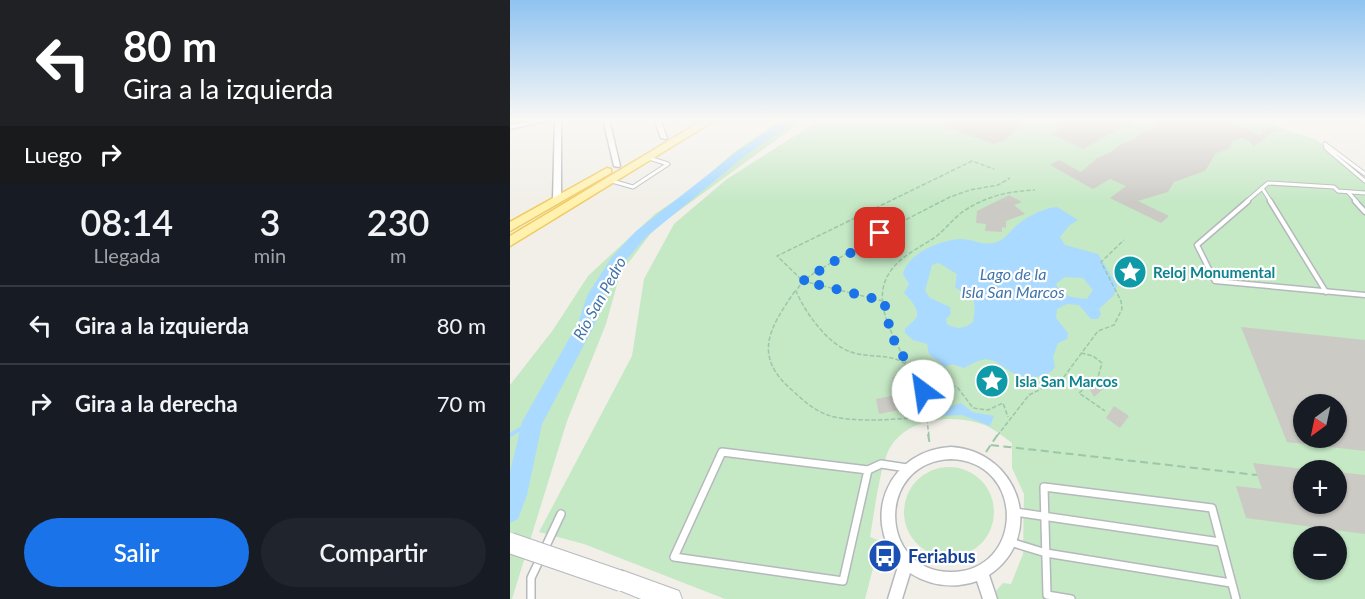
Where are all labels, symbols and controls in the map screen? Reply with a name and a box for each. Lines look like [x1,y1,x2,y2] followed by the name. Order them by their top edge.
[123,21,217,71] text: 80 m
[24,24,102,102] icon: left
[123,72,333,105] text: Gira a la izquierda
[94,138,127,171] icon: right
[24,141,82,168] text: Luego
[81,200,173,244] text: 08:14
[260,200,280,244] text: 3
[367,200,429,244] text: 230
[854,207,905,258] pin
[863,216,896,249] icon: arrive
[93,243,160,267] text: Llegada
[254,243,286,267] text: min
[390,243,406,267] text: m
[568,253,630,343] water label: Río San Pedro
[1112,254,1148,290] place icon: Reloj Monumental
[1153,263,1275,281] place label: Reloj Monumental
[961,264,1065,301] water label: Lago de la Isla San Marcos
[24,309,57,342] icon: left
[75,312,249,339] text: Gira a la izquierda
[437,312,486,339] text: 80 m
[891,359,955,423] position arrow
[974,363,1010,399] place icon: Isla San Marcos
[1015,372,1118,390] place label: Isla San Marcos
[24,387,57,420] icon: right
[75,390,238,417] text: Gira a la derecha
[437,390,486,417] text: 70 m
[1293,394,1347,448] north arrow
[1293,394,1347,580] map controls
[1293,460,1347,514] button: +
[24,518,249,587] button: Salir
[261,518,486,587] button: Compartir
[1293,526,1347,580] button: −
[867,538,903,574] bus stop icon: Feriabus
[908,545,976,567] place label: Feriabus

